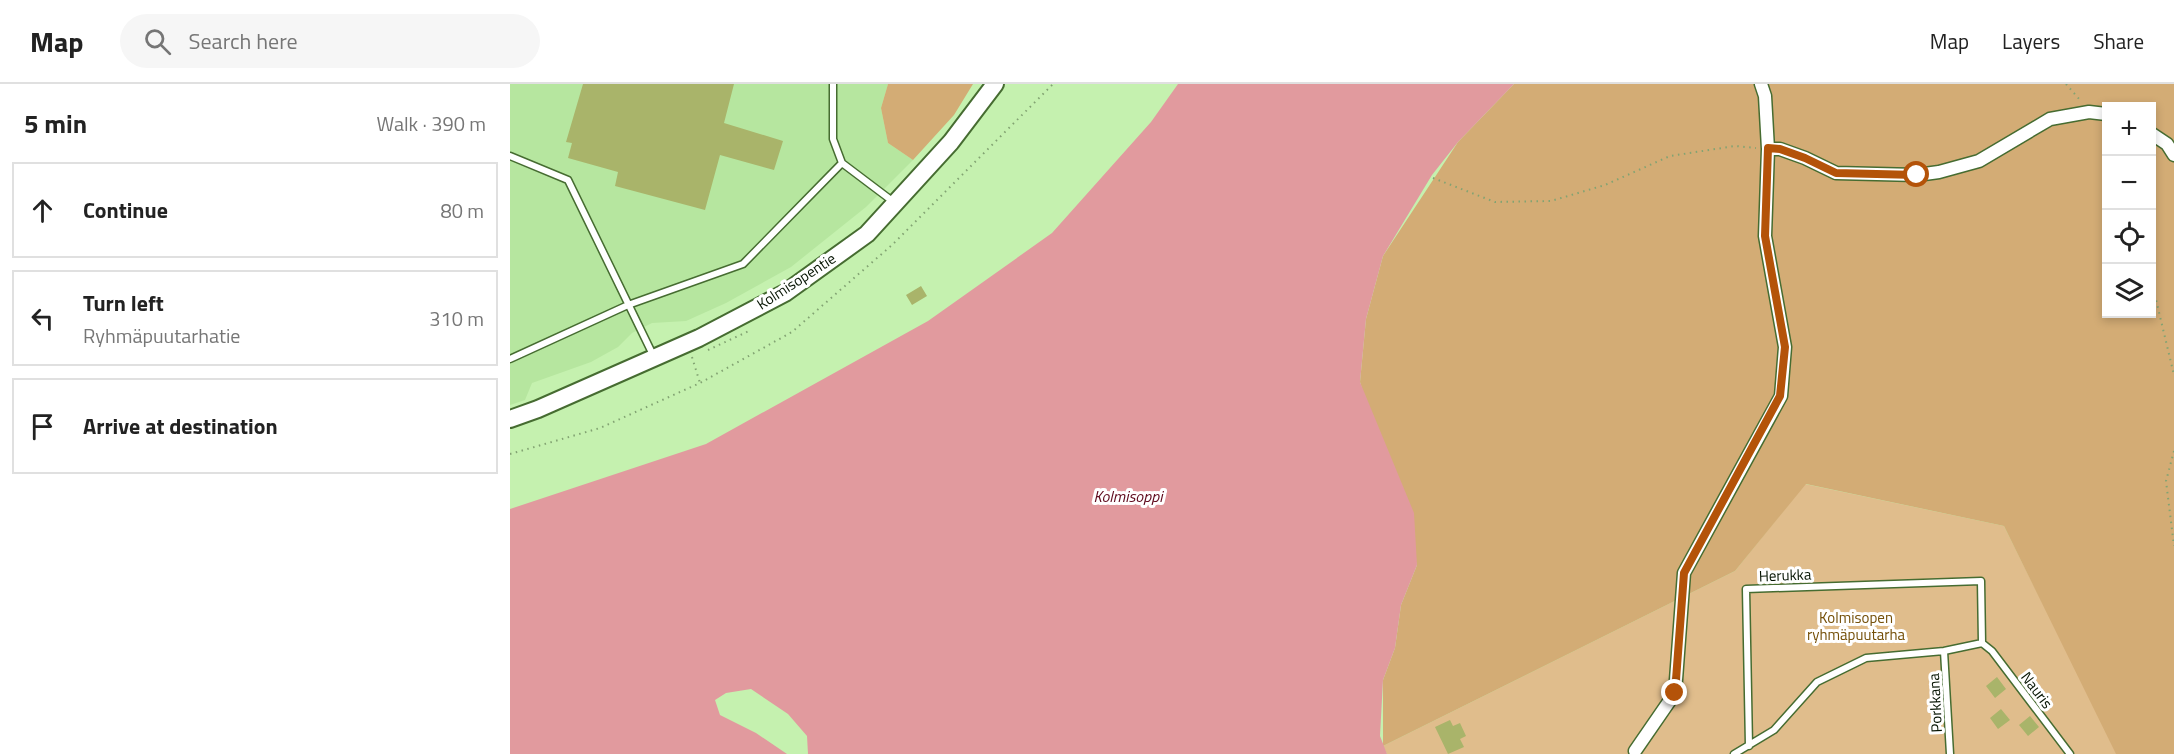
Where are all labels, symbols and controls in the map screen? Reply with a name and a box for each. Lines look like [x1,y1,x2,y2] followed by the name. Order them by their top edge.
[120,14,540,68] search box
[30,20,84,63] text: Map
[189,24,298,58] text: Search here
[141,25,174,58] icon: search
[1930,25,1969,57] text: Map
[2002,25,2060,57] text: Layers
[2093,25,2144,57] text: Share
[2102,102,2156,318] map controls
[2102,102,2156,156] button: +
[24,104,87,143] text: 5 min
[377,108,486,139] text: Walk · 390 m
[2102,156,2156,210] button: −
[1903,161,1929,187] route start
[83,193,168,227] text: Continue
[26,194,59,227] icon: ahead
[440,195,484,226] text: 80 m
[2102,210,2156,264] button: locate
[752,247,840,315] street label: Kolmisopentie
[2102,264,2156,318] button: layers
[83,286,164,320] text: Turn left
[26,302,59,335] icon: left
[429,303,484,334] text: 310 m
[83,320,240,351] text: Ryhmäpuutarhatie
[83,409,278,443] text: Arrive at destination
[26,410,59,443] icon: arrive
[1093,484,1164,508] water label: Kolmisoppi
[1758,563,1812,587] street label: Herukka
[1807,606,1905,646] park label: Kolmisopen ryhmäpuutarha
[2015,667,2059,713] street label: Nauris
[1922,672,1948,733] street label: Porkkana
[1661,679,1687,705] route end

